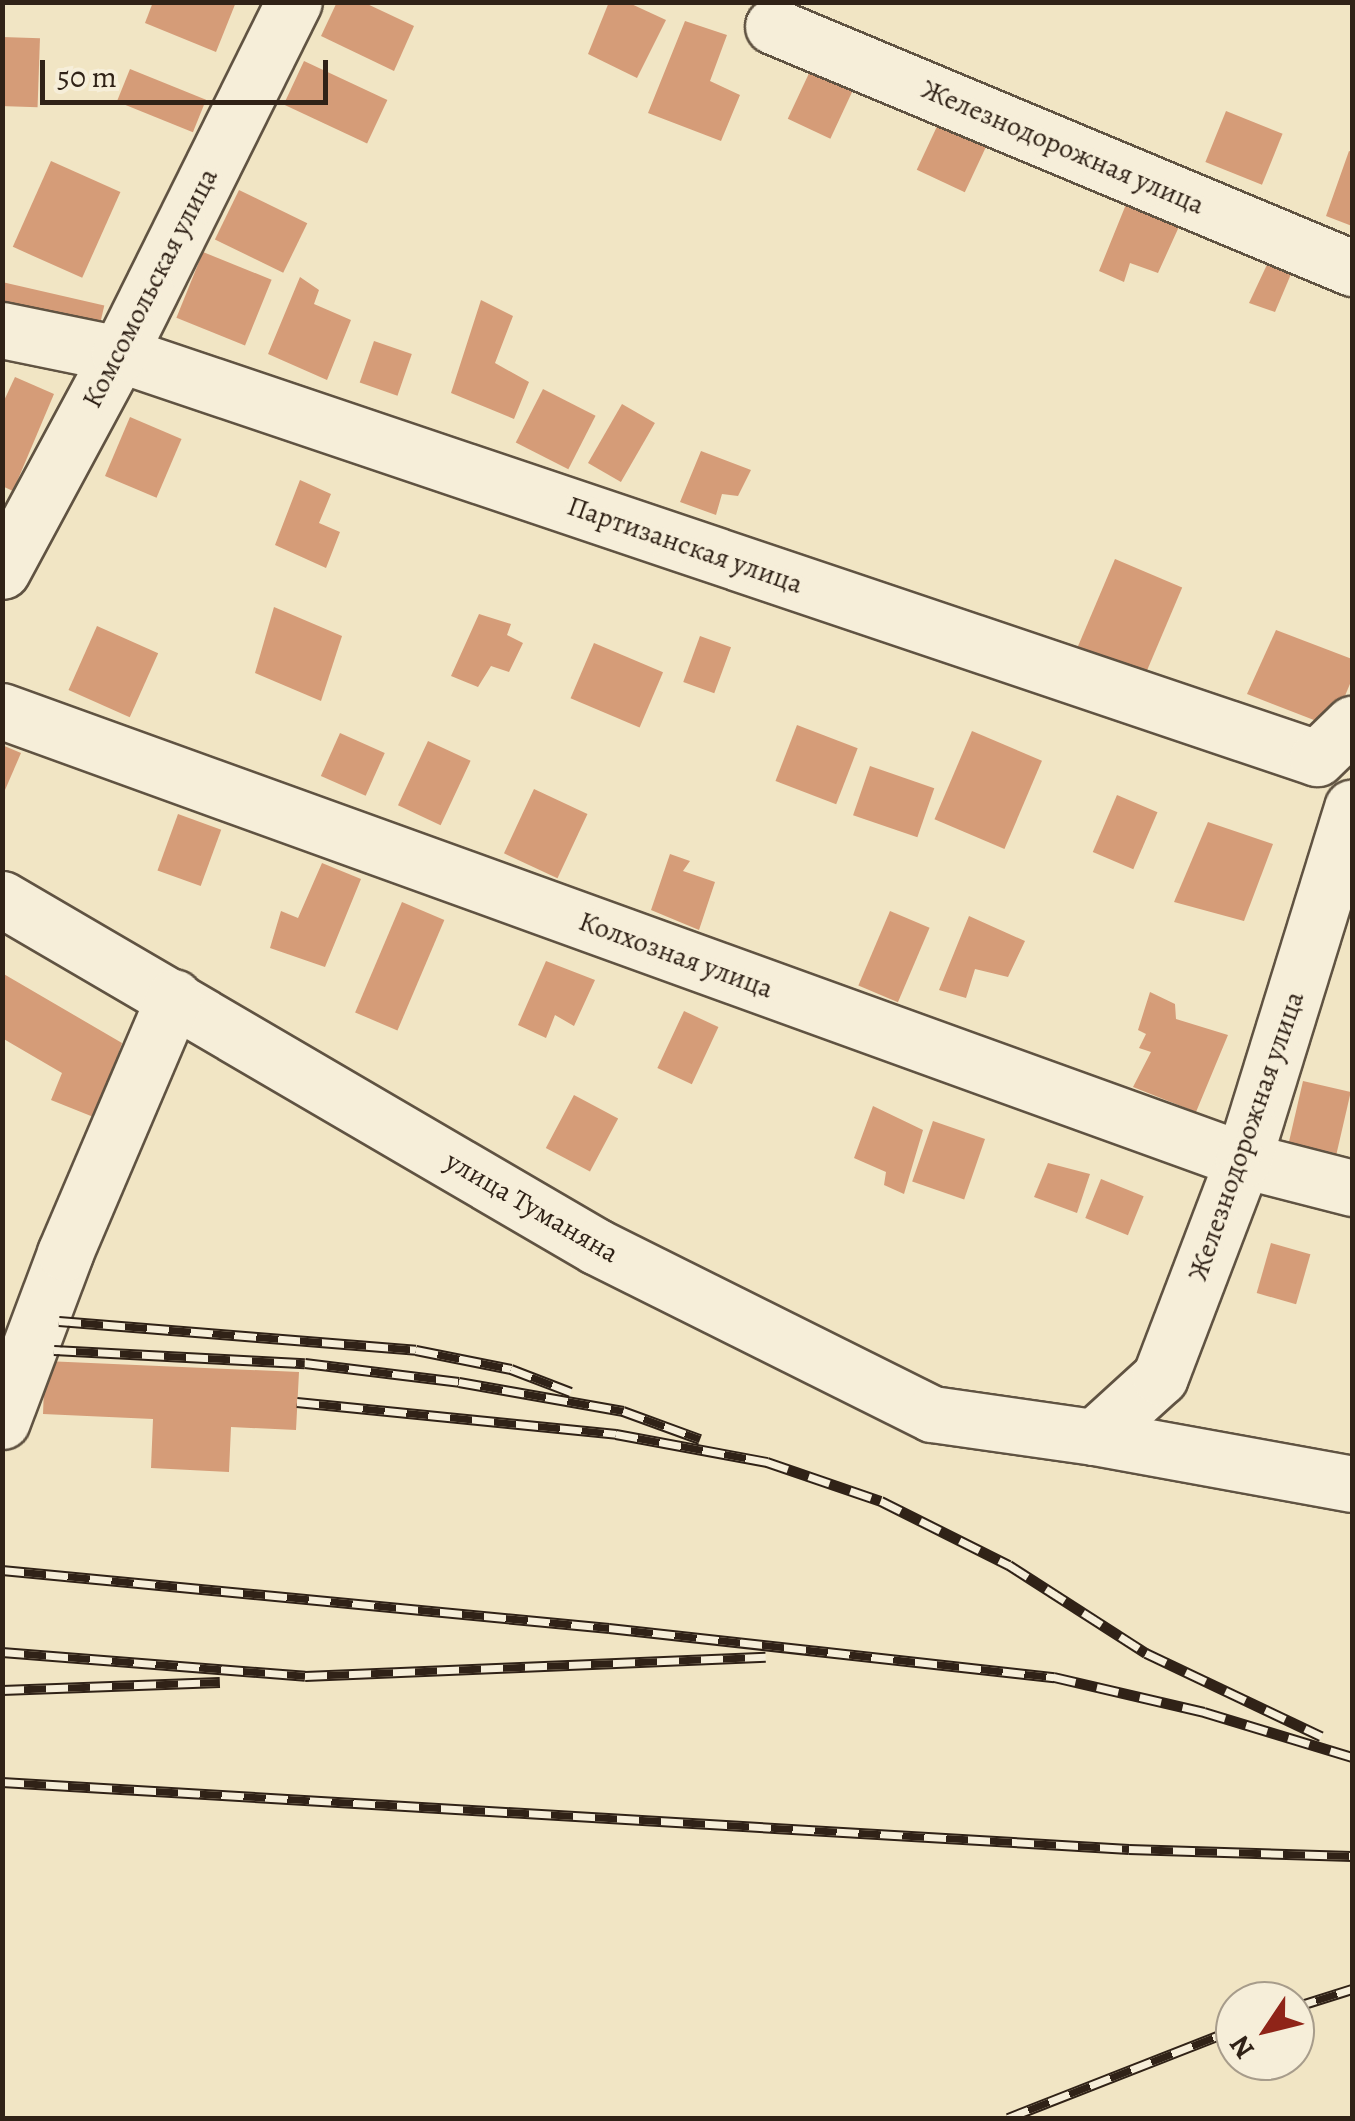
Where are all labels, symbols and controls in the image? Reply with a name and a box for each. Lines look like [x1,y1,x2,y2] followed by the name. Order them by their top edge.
[45,40,332,102] scale bar
[57,57,117,97] text: 50 m
[917,72,1209,222] street label: Железнодорожная улица
[75,163,225,413] street label: Комсомольская улица
[563,489,807,601] street label: Партизанская улица
[574,904,778,1006] street label: Колхозная улица
[1181,987,1311,1285] street label: Железнодорожная улица
[439,1144,625,1270] street label: улица Туманяна
[1215,1981,1315,2081] north arrow
[1221,2028,1263,2066] text: N

